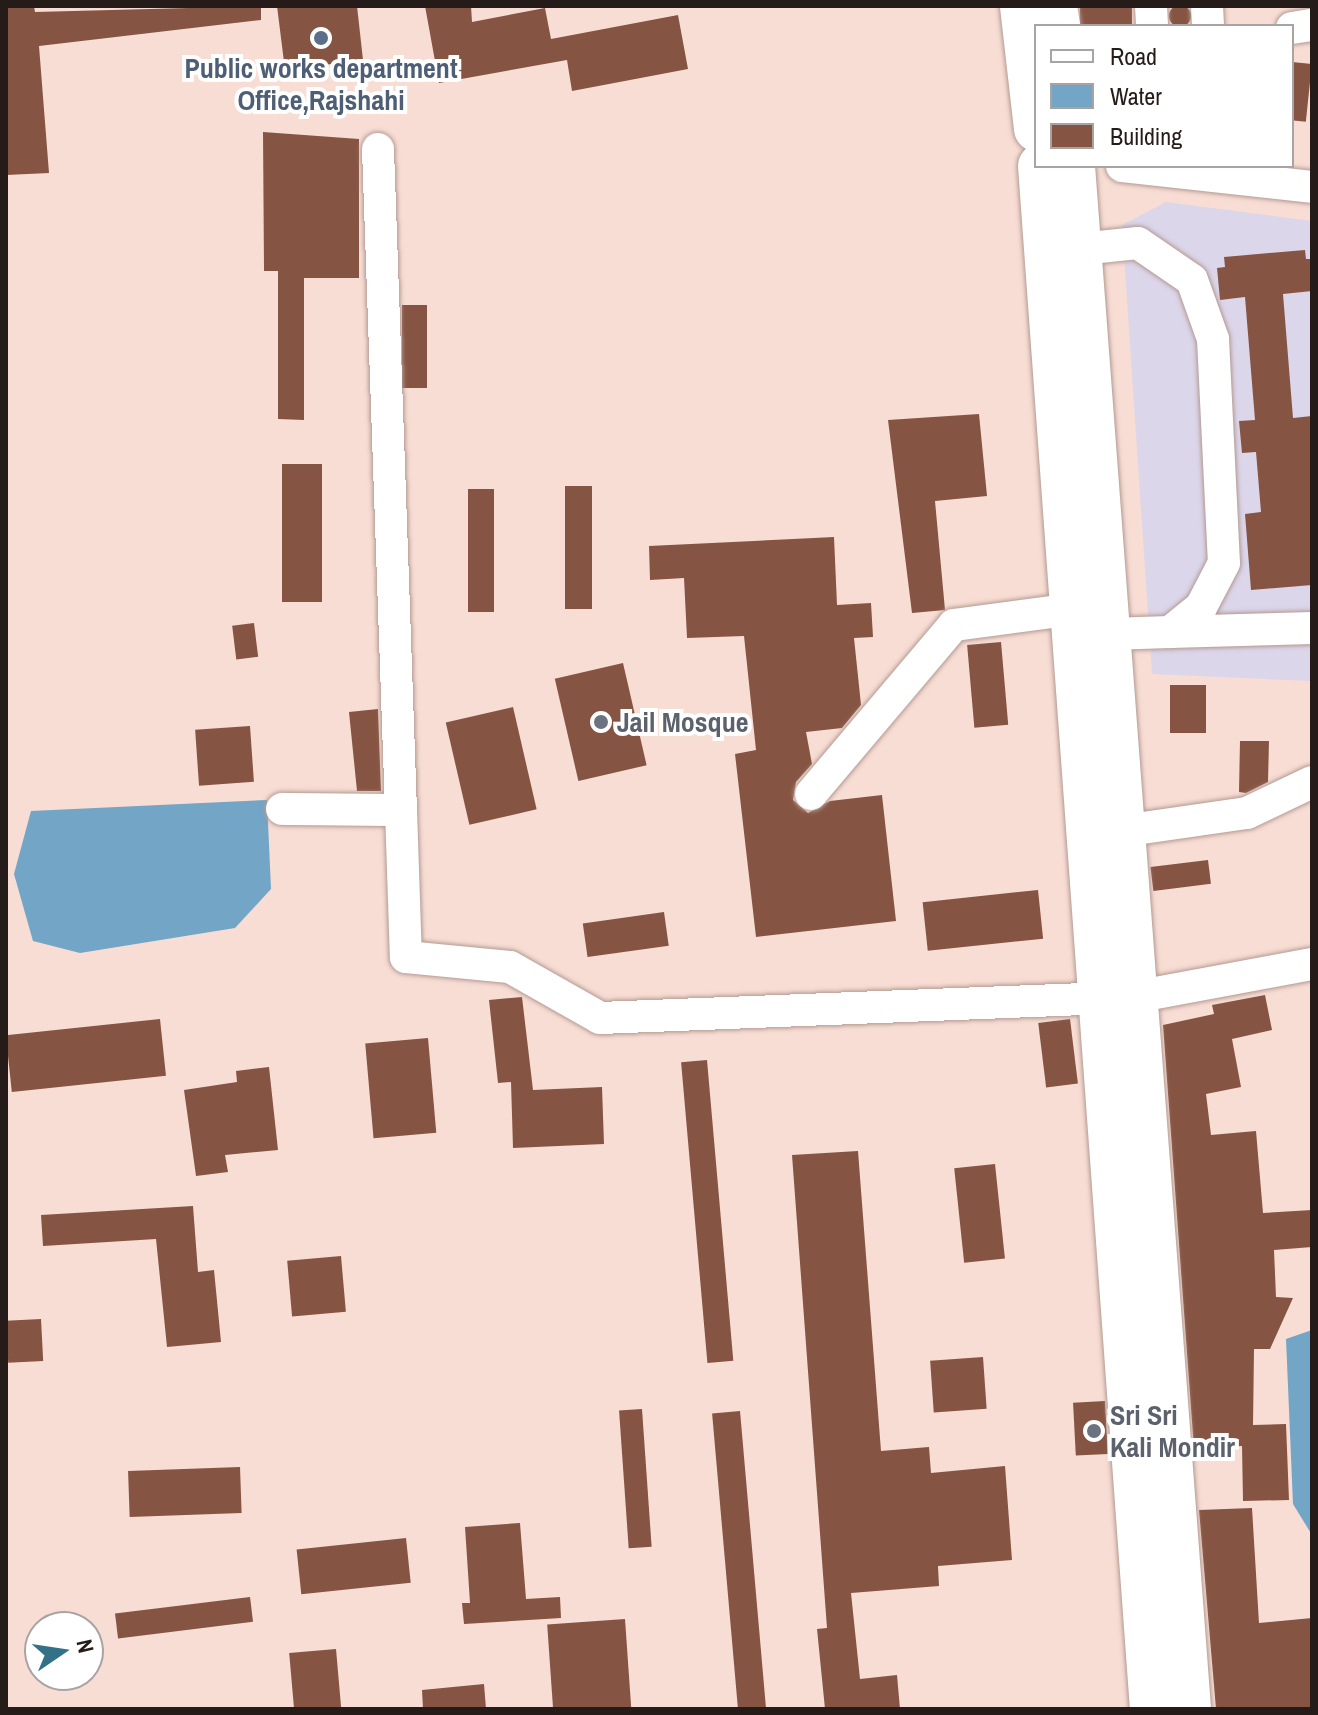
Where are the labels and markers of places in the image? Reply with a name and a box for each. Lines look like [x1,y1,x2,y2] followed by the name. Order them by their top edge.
[312,29,330,47] marker: Public works department Office,Rajshahi
[184,51,458,117] place label: Public works department Office,Rajshahi
[617,705,748,739] place label: Jail Mosque
[592,713,610,731] marker: Jail Mosque
[1110,1398,1235,1464] place label: Sri Sri Kali Mondir
[1085,1422,1103,1440] marker: Sri Sri Kali Mondir

